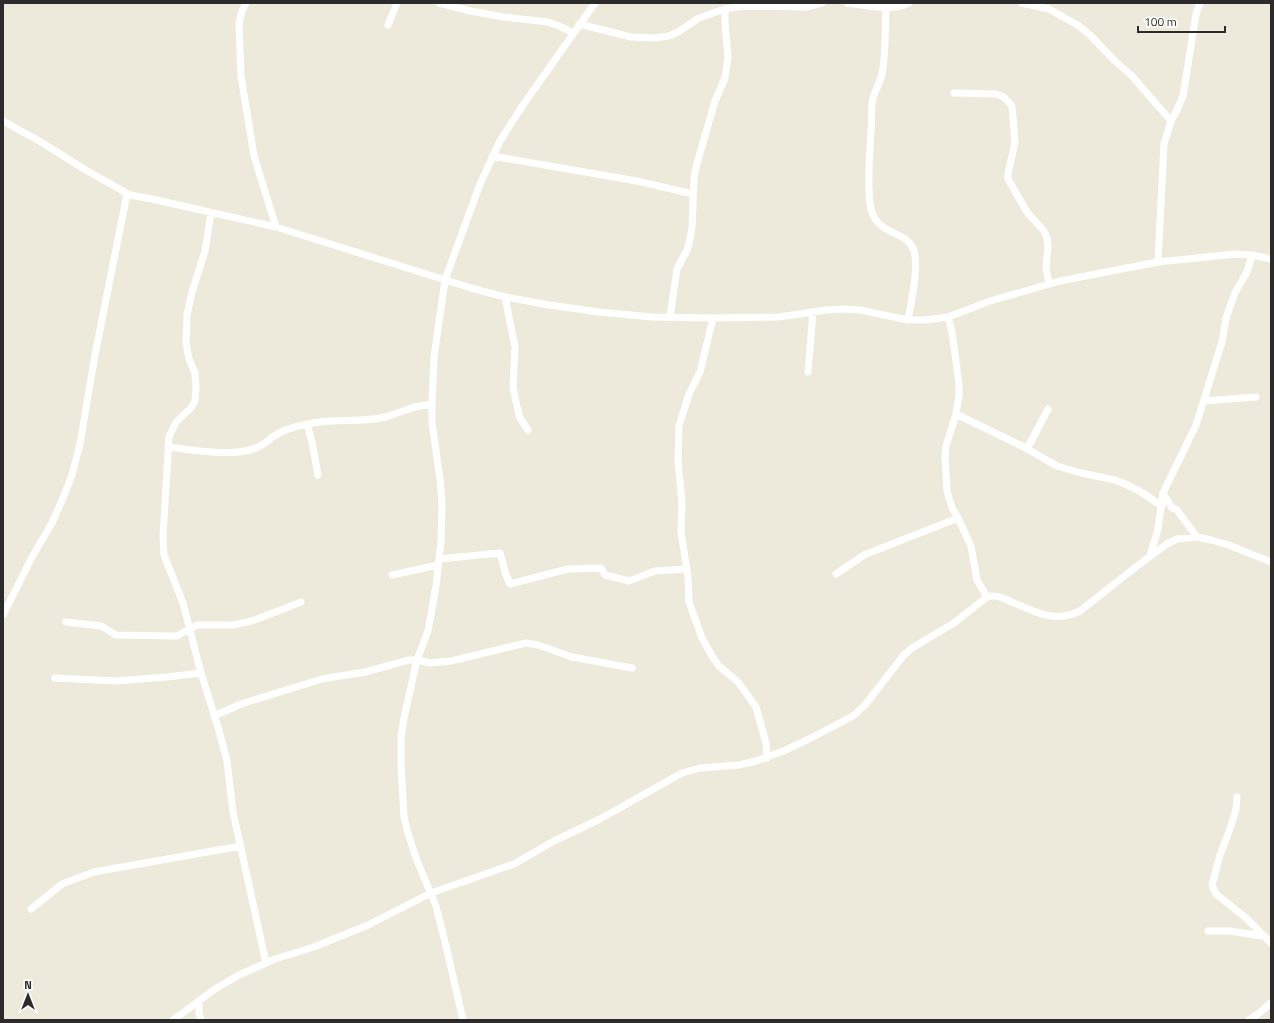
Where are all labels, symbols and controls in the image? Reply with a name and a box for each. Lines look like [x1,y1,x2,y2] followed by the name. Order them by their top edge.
[1138,8,1225,34] scale bar
[1144,12,1177,31] text: 100 m
[8,975,48,1015] north arrow
[24,977,32,993] text: N

